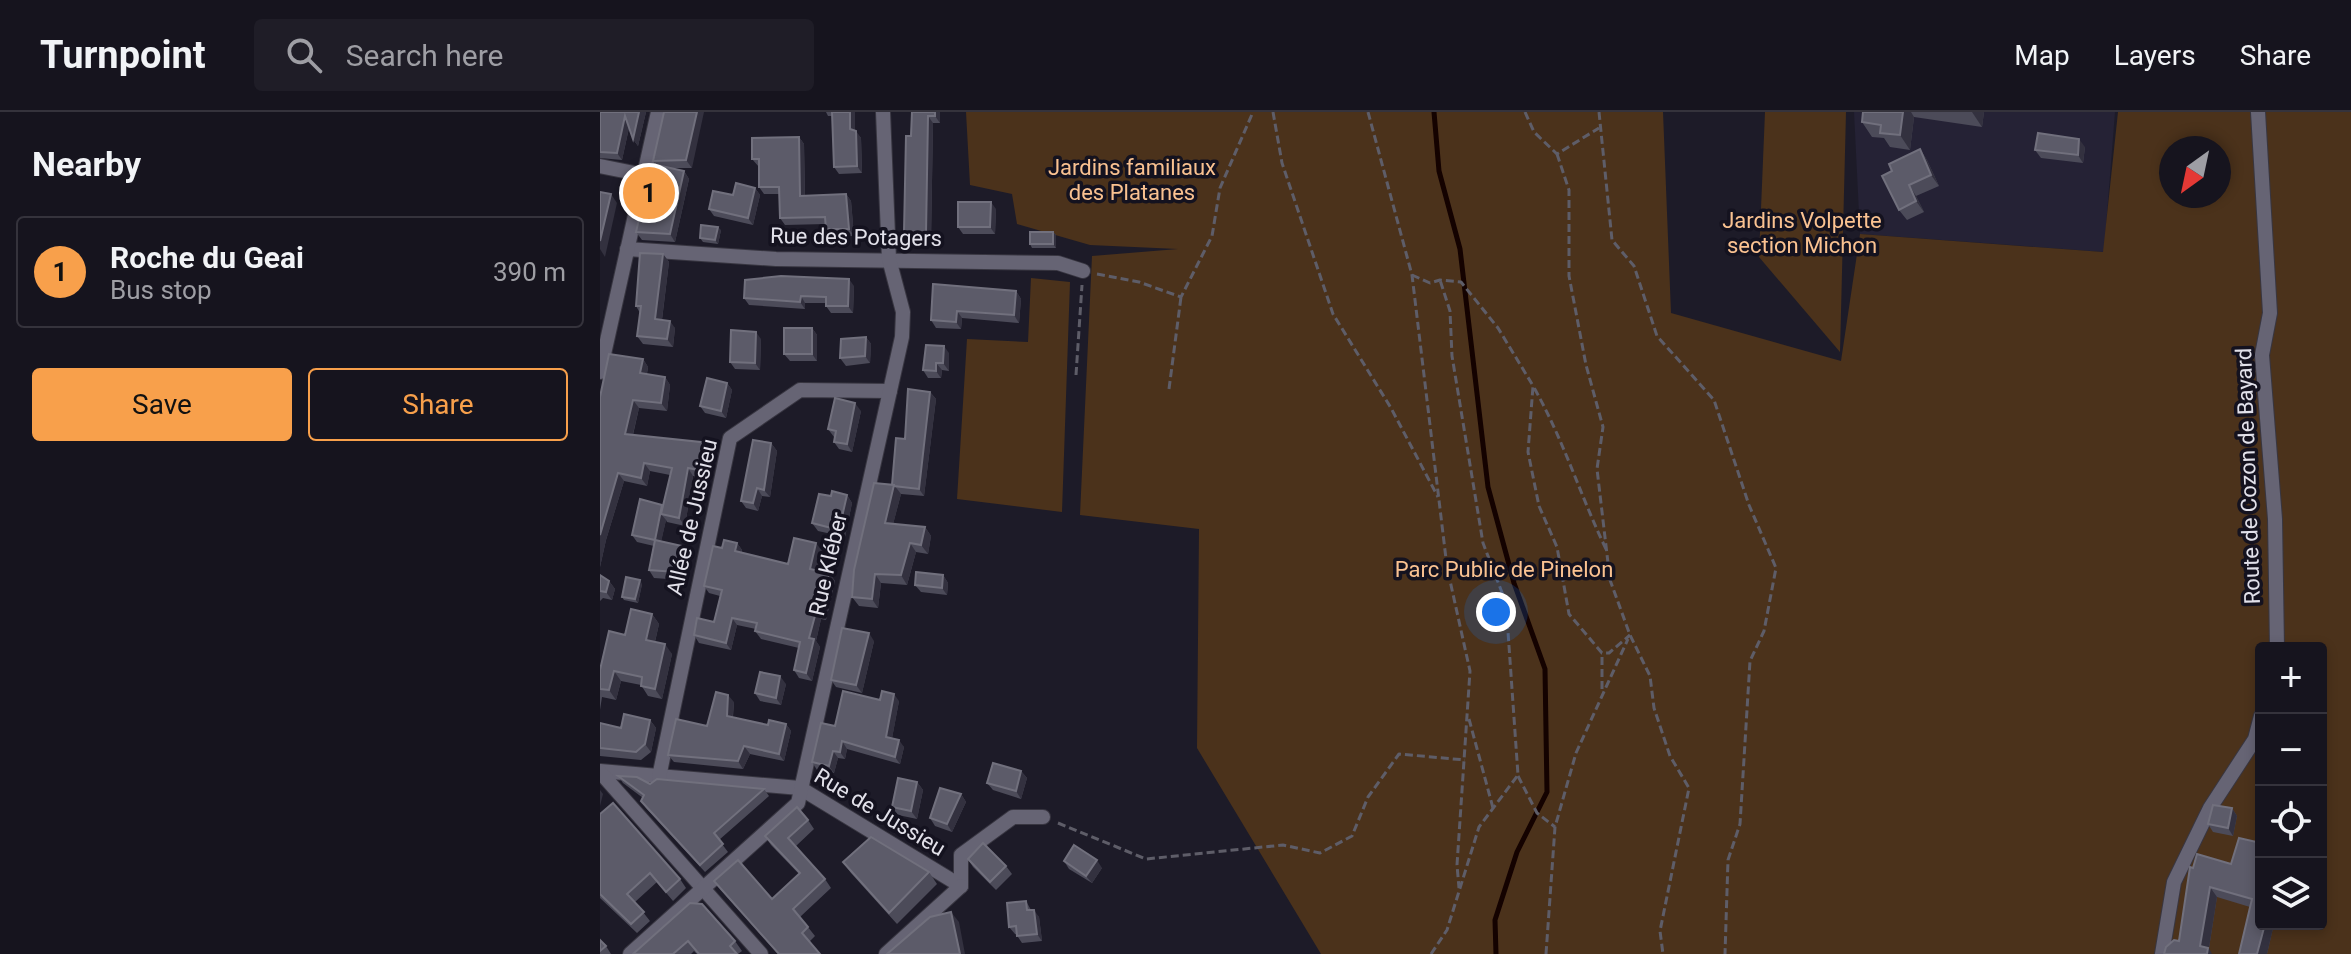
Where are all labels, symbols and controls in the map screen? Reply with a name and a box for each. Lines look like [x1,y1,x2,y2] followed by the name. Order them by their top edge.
[254,19,814,91] search box
[40,33,206,77] text: Turnpoint
[282,33,326,77] icon: search
[346,38,504,73] text: Search here
[2014,39,2070,72] text: Map
[2114,39,2196,72] text: Layers
[2240,39,2311,72] text: Share
[2159,136,2231,208] north arrow
[32,144,141,184] text: Nearby
[1048,155,1216,205] park label: Jardins familiaux des Platanes
[623,163,675,223] pin: 1
[1722,208,1882,258] park label: Jardins Volpette section Michon
[770,223,942,251] street label: Rue des Potagers
[110,240,304,275] text: Roche du Geai
[53,257,67,287] text: 1
[493,257,566,287] text: 390 m
[110,275,212,305] text: Bus stop
[2231,347,2265,605] street label: Route de Cozon de Bayard
[32,368,292,441] button: Save
[308,368,568,441] button: Share
[662,436,722,598] street label: Allée de Jussieu
[804,509,852,618] street label: Rue Kléber
[1395,557,1613,582] park label: Parc Public de Pinelon
[1476,592,1516,632] your location
[2255,642,2327,930] map controls
[2255,642,2327,714] button: +
[2255,714,2327,786] button: −
[810,763,950,861] street label: Rue de Jussieu
[2255,786,2327,858] button: locate
[2255,858,2327,930] button: layers

